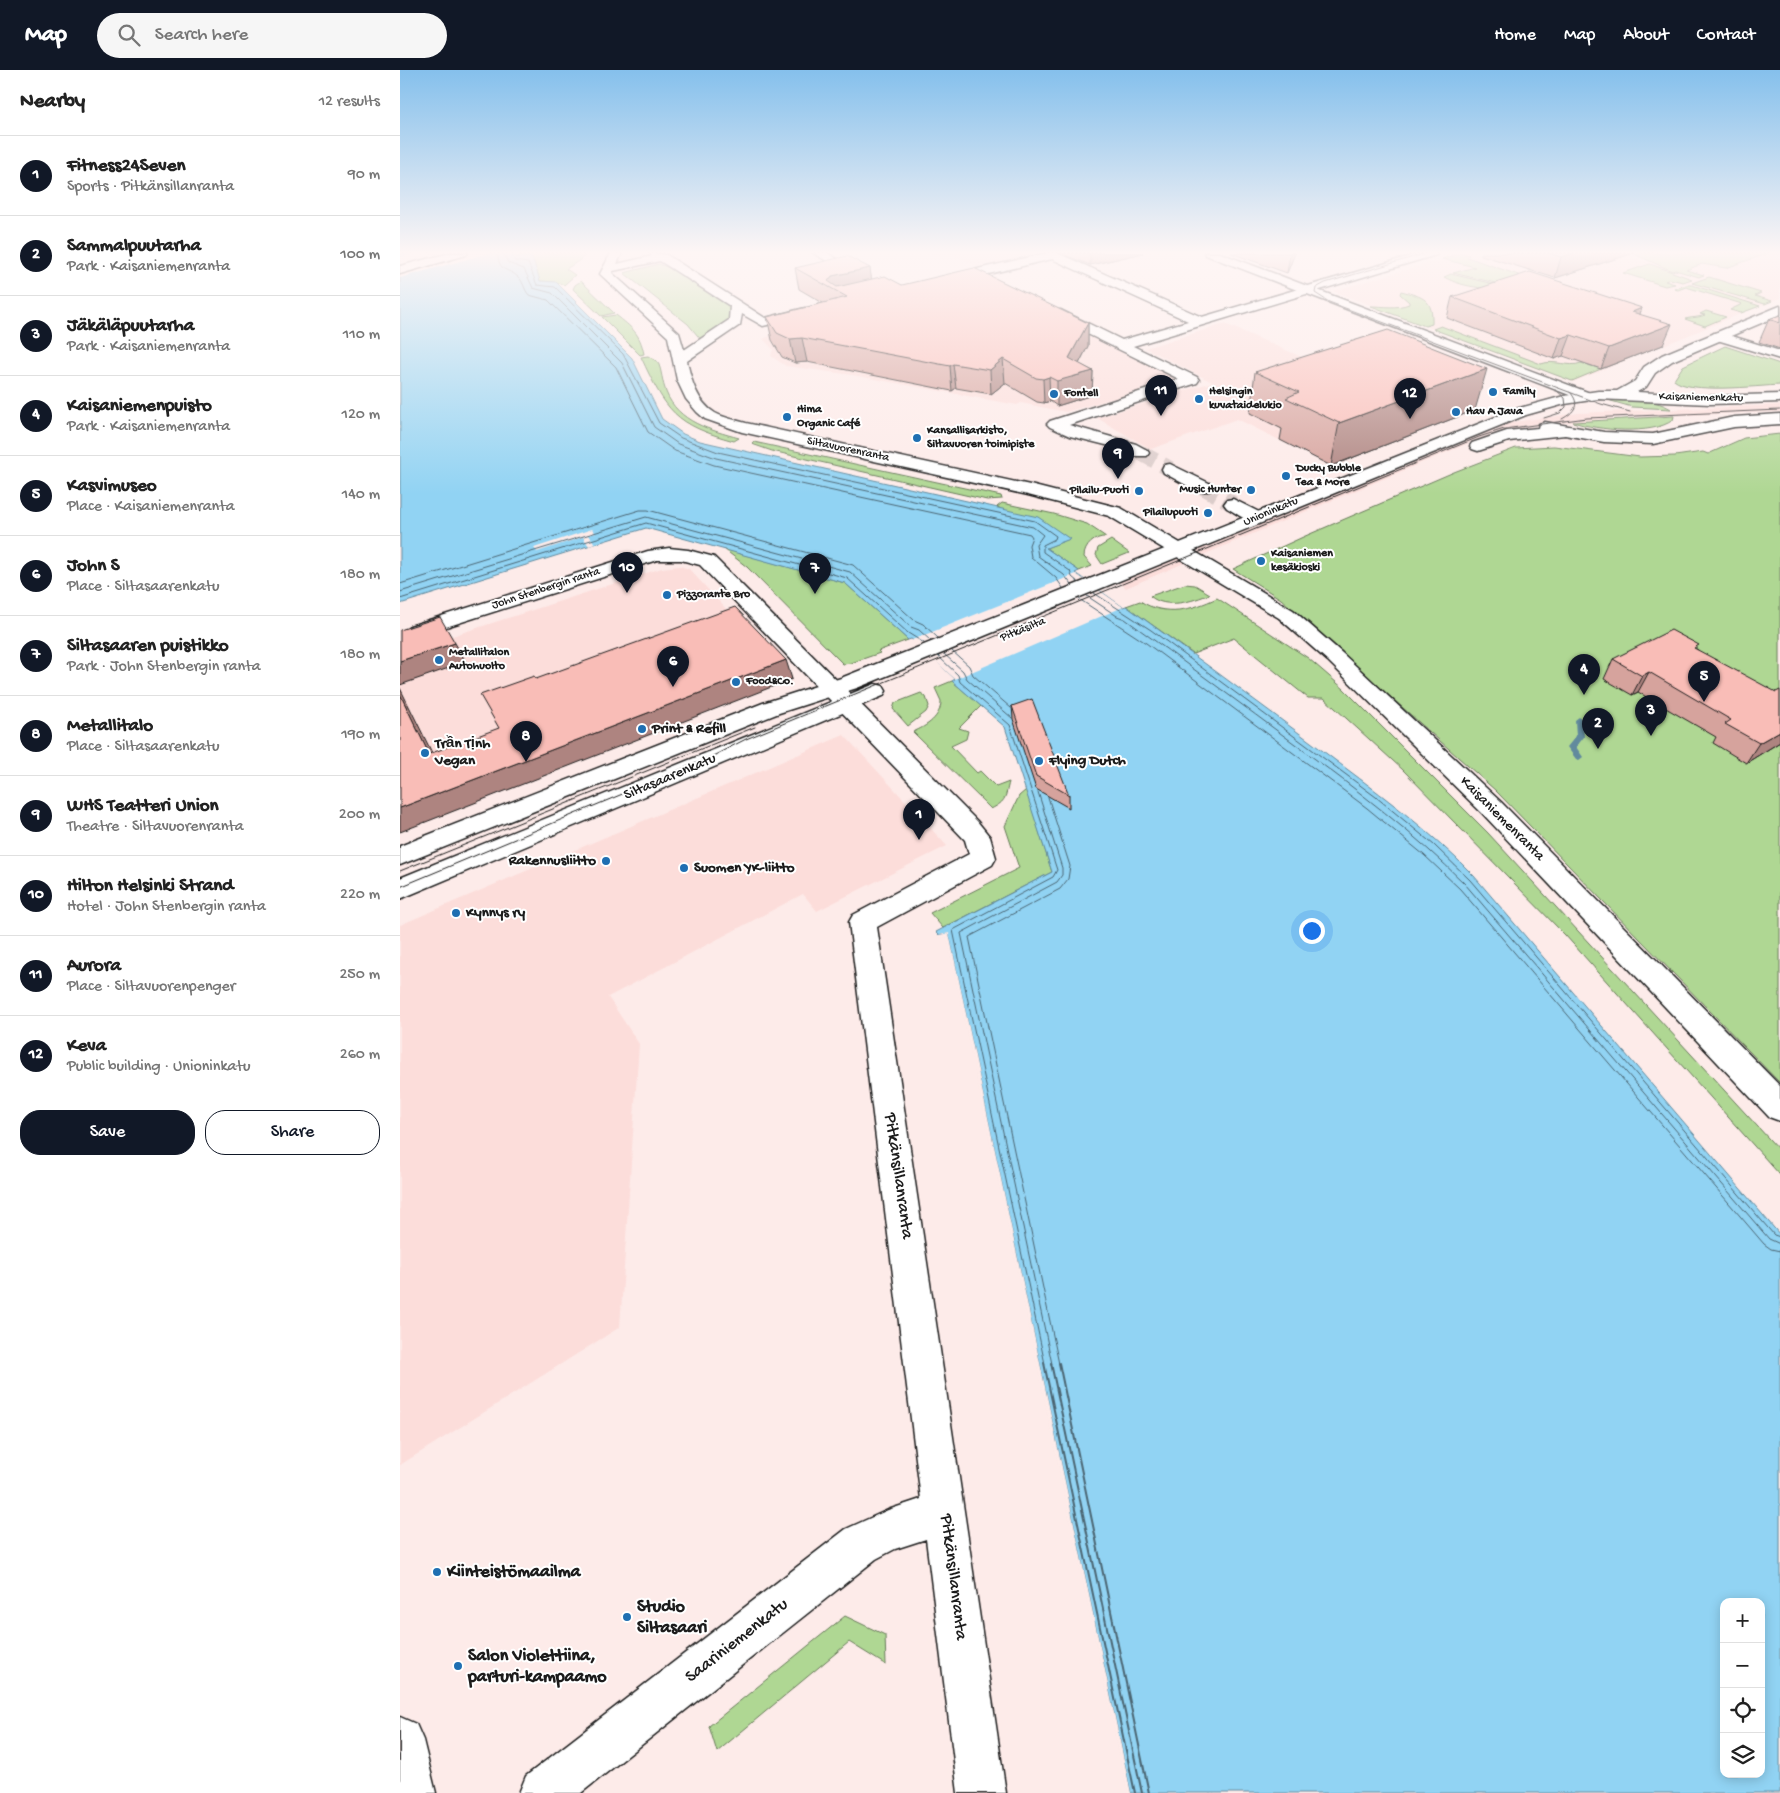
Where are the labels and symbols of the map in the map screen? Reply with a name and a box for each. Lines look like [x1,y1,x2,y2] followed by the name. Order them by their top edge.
[1145,375,1177,416] pin: 11
[1394,378,1426,419] pin: 12
[1209,385,1283,413] place label: Helsingin kuvataidelukio
[1502,385,1536,399] place label: Family
[1487,386,1499,398] marker: Family
[1063,387,1099,401] place label: Fontell
[1048,388,1060,400] marker: Fontell
[1659,390,1744,406] street label: Kaisaniemenkatu
[1193,393,1205,405] marker: Helsingin kuvataidelukio
[797,403,861,431] place label: Hima Organic Café
[1466,405,1524,419] place label: Hav A Java
[1450,406,1462,418] marker: Hav A Java
[781,411,793,423] marker: Hima Organic Café
[926,424,1035,452] place label: Kansallisarkisto, Siltavuoren toimipiste
[911,432,923,444] marker: Kansallisarkisto, Siltavuoren toimipiste
[806,434,891,466] street label: Siltavuorenranta
[1102,438,1134,479] pin: 9
[1295,462,1362,490] place label: Ducky Bubble Tea & More
[1280,470,1292,482] marker: Ducky Bubble Tea & More
[1180,483,1243,497] place label: Music Hunter
[1069,484,1129,498] place label: Pilailu-Puoti
[1245,484,1257,496] marker: Music Hunter
[1133,485,1145,497] marker: Pilailu-Puoti
[1242,494,1301,530] street label: Unioninkatu
[1142,506,1198,520] place label: Pilailupuoti
[1202,507,1214,519] marker: Pilailupuoti
[1270,547,1333,575] place label: Kaisaniemen kesäkioski
[611,552,643,593] pin: 10
[799,553,831,594] pin: 7
[1255,555,1267,567] marker: Kaisaniemen kesäkioski
[490,565,602,613] street label: John Stenbergin ranta
[676,588,751,602] place label: Pizzorante Bro
[661,589,673,601] marker: Pizzorante Bro
[997,615,1048,646] street label: Pitkäsilta
[448,646,509,674] place label: Metallitalon Autohuolto
[657,646,689,687] pin: 6
[433,654,445,666] marker: Metallitalon Autohuolto
[1568,654,1600,695] pin: 4
[1688,661,1720,702] pin: 5
[745,675,794,689] place label: Food&Co.
[730,676,742,688] marker: Food&Co.
[1635,695,1667,736] pin: 3
[1582,708,1614,749] pin: 2
[651,720,727,738] place label: Print & Refill
[510,721,542,762] pin: 8
[636,723,648,735] marker: Print & Refill
[434,735,490,770] place label: Trần Tịnh Vegan
[419,747,431,759] marker: Trần Tịnh Vegan
[621,749,719,805] street label: Siltasaarenkatu
[1048,752,1126,770] place label: Flying Dutch
[1033,755,1045,767] marker: Flying Dutch
[1456,773,1549,866] street label: Kaisaniemenranta
[903,799,935,840] pin: 1
[508,852,596,870] place label: Rakennusliitto
[600,855,612,867] marker: Rakennusliitto
[694,859,795,877] place label: Suomen YK-liitto
[678,862,690,874] marker: Suomen YK-liitto
[465,904,526,922] place label: Kynnys ry
[450,907,462,919] marker: Kynnys ry
[1299,918,1325,944] your location
[879,1111,917,1241] street label: Pitkänsillanranta
[935,1512,971,1642] street label: Pitkänsillanranta
[446,1562,582,1583] place label: Kiinteistömaailma
[431,1566,443,1578] marker: Kiinteistömaailma
[681,1594,793,1688] street label: Saariniemenkatu
[637,1597,708,1639] place label: Studio Siltasaari
[621,1611,633,1623] marker: Studio Siltasaari
[467,1646,607,1688] place label: Salon Violettiina, parturi-kampaamo
[452,1660,464,1672] marker: Salon Violettiina, parturi-kampaamo

